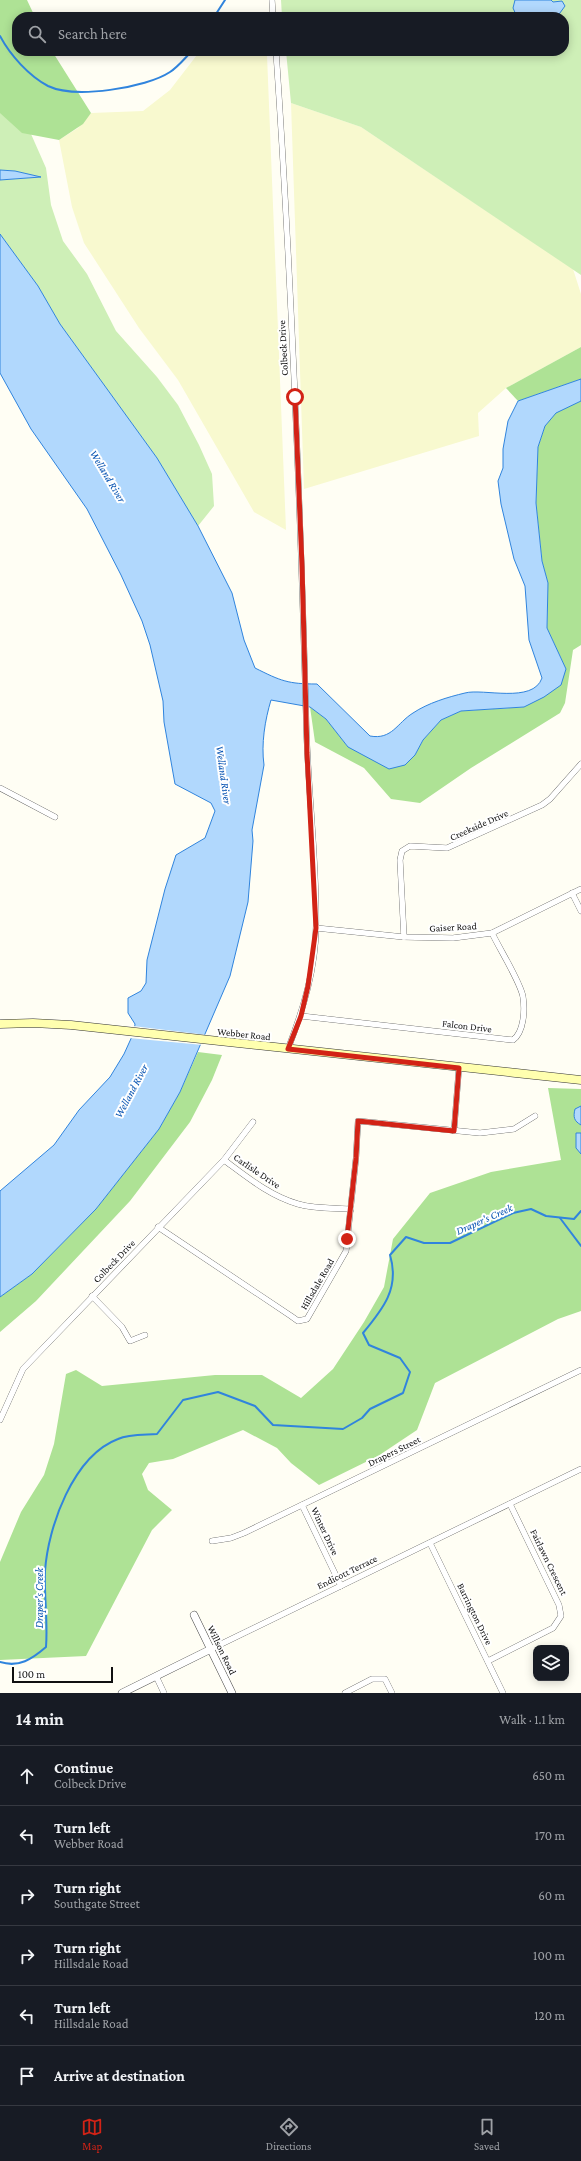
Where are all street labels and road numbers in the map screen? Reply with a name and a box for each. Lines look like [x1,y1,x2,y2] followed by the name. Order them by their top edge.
[276,319,290,376] street label: Colbeck Drive
[448,807,510,843] street label: Creekside Drive
[429,920,478,934] street label: Gaiser Road
[442,1017,493,1035] street label: Falcon Drive
[217,1026,272,1042] street label: Webber Road
[232,1151,283,1191] street label: Carlisle Drive
[91,1237,138,1285] street label: Colbeck Drive
[298,1256,336,1312] street label: Hillsdale Road
[366,1433,423,1468] street label: Drapers Street
[309,1505,341,1557] street label: Winter Drive
[528,1527,570,1597] street label: Fairlawn Crescent
[315,1552,379,1591] street label: Endicott Terrace
[455,1581,495,1647] street label: Barrington Drive
[205,1624,239,1677] street label: Willson Road

